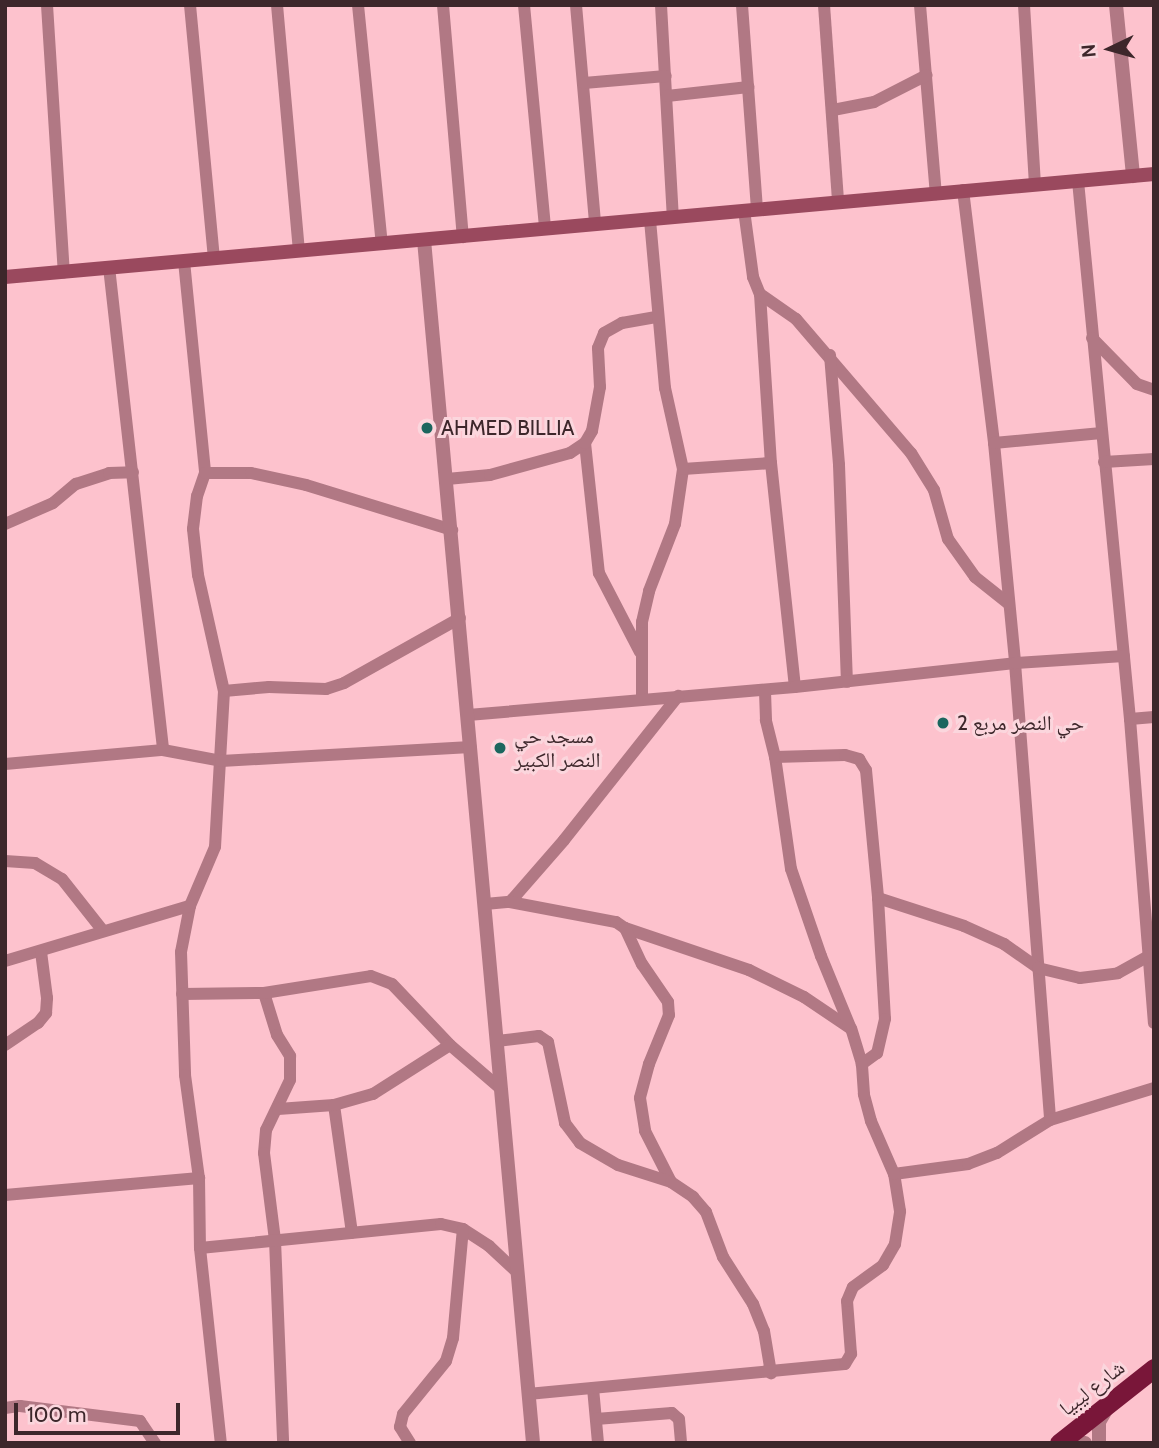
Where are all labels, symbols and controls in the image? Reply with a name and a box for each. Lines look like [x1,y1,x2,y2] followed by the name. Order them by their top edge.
[1075,14,1145,84] north arrow
[1077,43,1101,59] text: N
[441,415,574,441] place label: AHMED BILLIA
[419,420,435,436] marker: AHMED BILLIA
[957,710,1084,736] place label: حي النصر مربع 2
[935,715,951,731] marker: حي النصر مربع 2
[514,723,600,773] place label: مسجد حي النصر الكبير
[492,740,508,756] marker: مسجد حي النصر الكبير
[1054,1355,1130,1421] street label: شارع ليبيا
[18,1388,184,1432] scale bar
[27,1402,86,1427] text: 100 m

